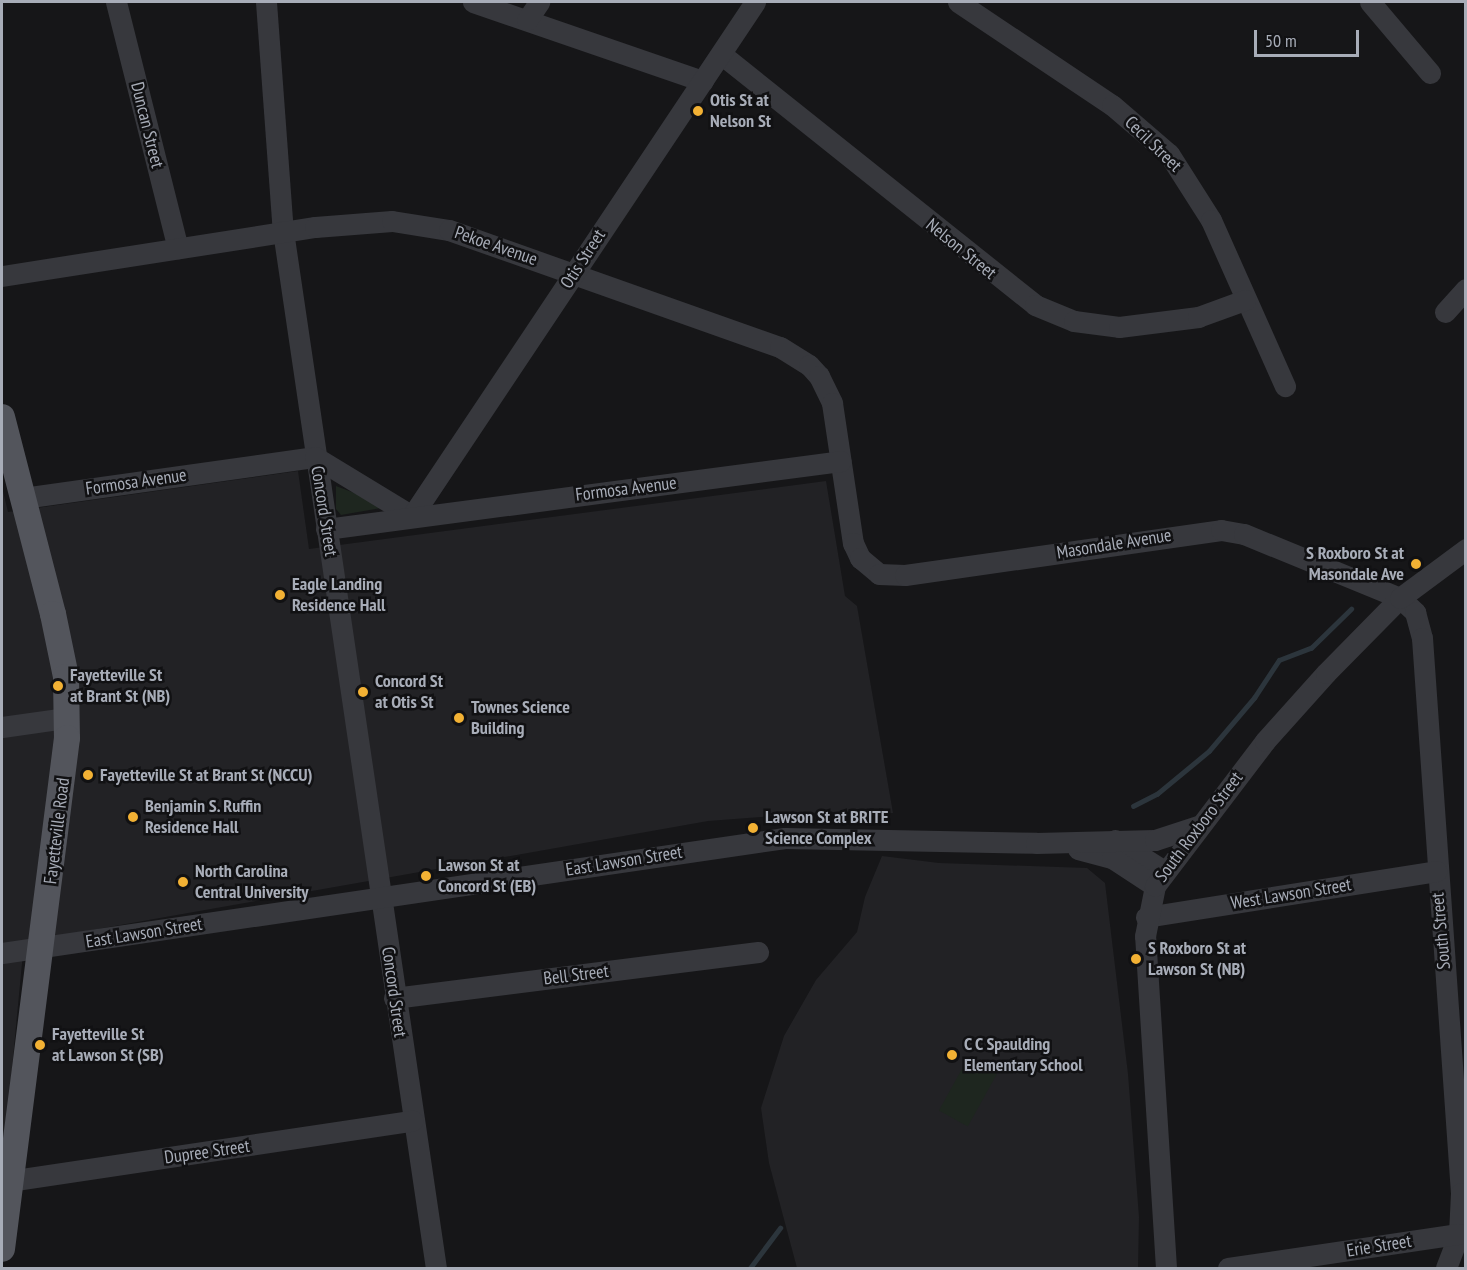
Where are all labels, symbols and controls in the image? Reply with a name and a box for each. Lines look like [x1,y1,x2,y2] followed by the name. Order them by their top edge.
[1257,18,1362,56] scale bar
[1265,29,1297,52] text: 50 m
[126,80,168,170] street label: Duncan Street
[710,90,771,132] place label: Otis St at Nelson St
[691,104,705,118] marker: Otis St at Nelson St
[1120,112,1186,176] street label: Cecil Street
[922,214,1000,284] street label: Nelson Street
[452,222,540,270] street label: Pekoe Avenue
[556,225,610,293] street label: Otis Street
[84,464,188,500] street label: Formosa Avenue
[306,464,342,558] street label: Concord Street
[574,472,678,506] street label: Formosa Avenue
[1055,524,1173,564] street label: Masondale Avenue
[1306,543,1404,586] place label: S Roxboro St at Masondale Ave
[1409,557,1423,571] marker: S Roxboro St at Masondale Ave
[292,574,385,616] place label: Eagle Landing Residence Hall
[273,588,287,602] marker: Eagle Landing Residence Hall
[70,665,170,708] place label: Fayetteville St at Brant St (NB)
[375,671,443,714] place label: Concord St at Otis St
[51,679,65,693] marker: Fayetteville St at Brant St (NB)
[356,685,370,699] marker: Concord St at Otis St
[471,697,570,740] place label: Townes Science Building
[452,711,466,725] marker: Townes Science Building
[100,764,313,786] place label: Fayetteville St at Brant St (NCCU)
[81,768,95,782] marker: Fayetteville St at Brant St (NCCU)
[1151,768,1247,886] street label: South Roxboro Street
[40,777,74,885] street label: Fayetteville Road
[145,796,263,838] place label: Benjamin S. Ruffin Residence Hall
[765,807,888,850] place label: Lawson St at BRITE Science Complex
[126,810,140,824] marker: Benjamin S. Ruffin Residence Hall
[746,821,760,835] marker: Lawson St at BRITE Science Complex
[564,841,684,881] street label: East Lawson Street
[438,855,536,898] place label: Lawson St at Concord St (EB)
[195,861,308,904] place label: North Carolina Central University
[419,869,433,883] marker: Lawson St at Concord St (EB)
[1229,874,1353,914] street label: West Lawson Street
[176,875,190,889] marker: North Carolina Central University
[1427,892,1455,970] street label: South Street
[84,913,204,953] street label: East Lawson Street
[1148,938,1246,980] place label: S Roxboro St at Lawson St (NB)
[377,945,411,1039] street label: Concord Street
[1129,952,1143,966] marker: S Roxboro St at Lawson St (NB)
[542,960,610,990] street label: Bell Street
[52,1024,164,1066] place label: Fayetteville St at Lawson St (SB)
[964,1034,1083,1076] place label: C C Spaulding Elementary School
[33,1038,47,1052] marker: Fayetteville St at Lawson St (SB)
[945,1048,959,1062] marker: C C Spaulding Elementary School
[163,1135,251,1169] street label: Dupree Street
[1345,1230,1413,1262] street label: Erie Street

